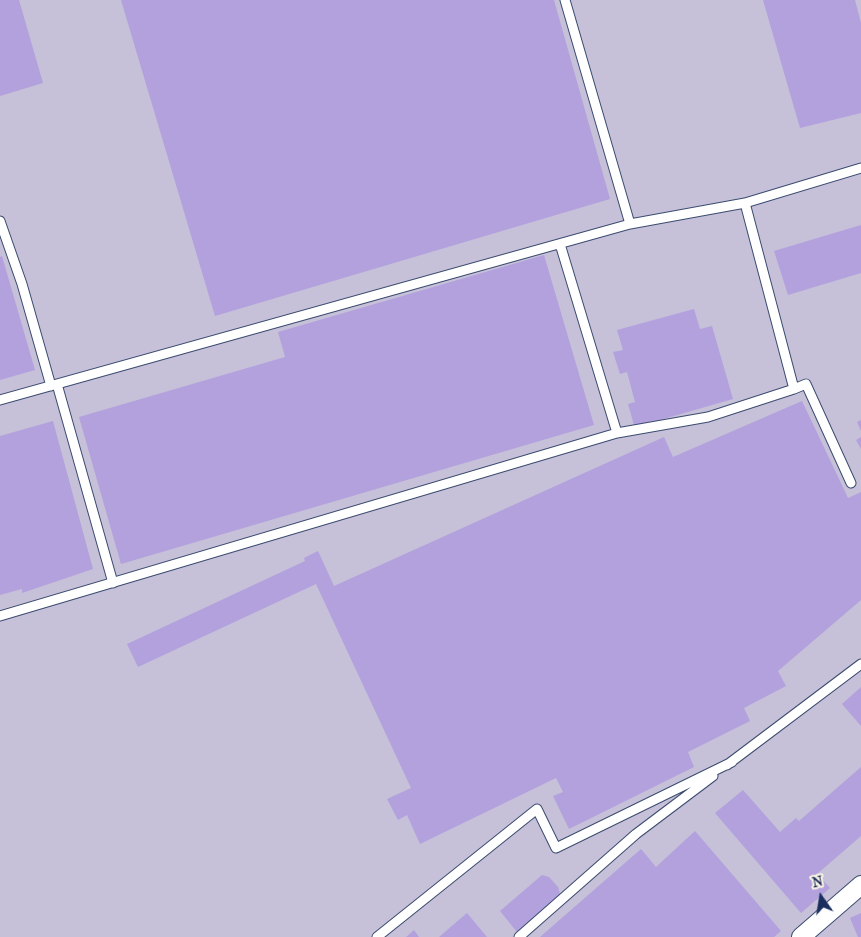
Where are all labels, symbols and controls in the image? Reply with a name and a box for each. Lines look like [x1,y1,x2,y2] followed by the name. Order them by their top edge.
[796,872,846,922] north arrow
[810,872,825,891] text: N

